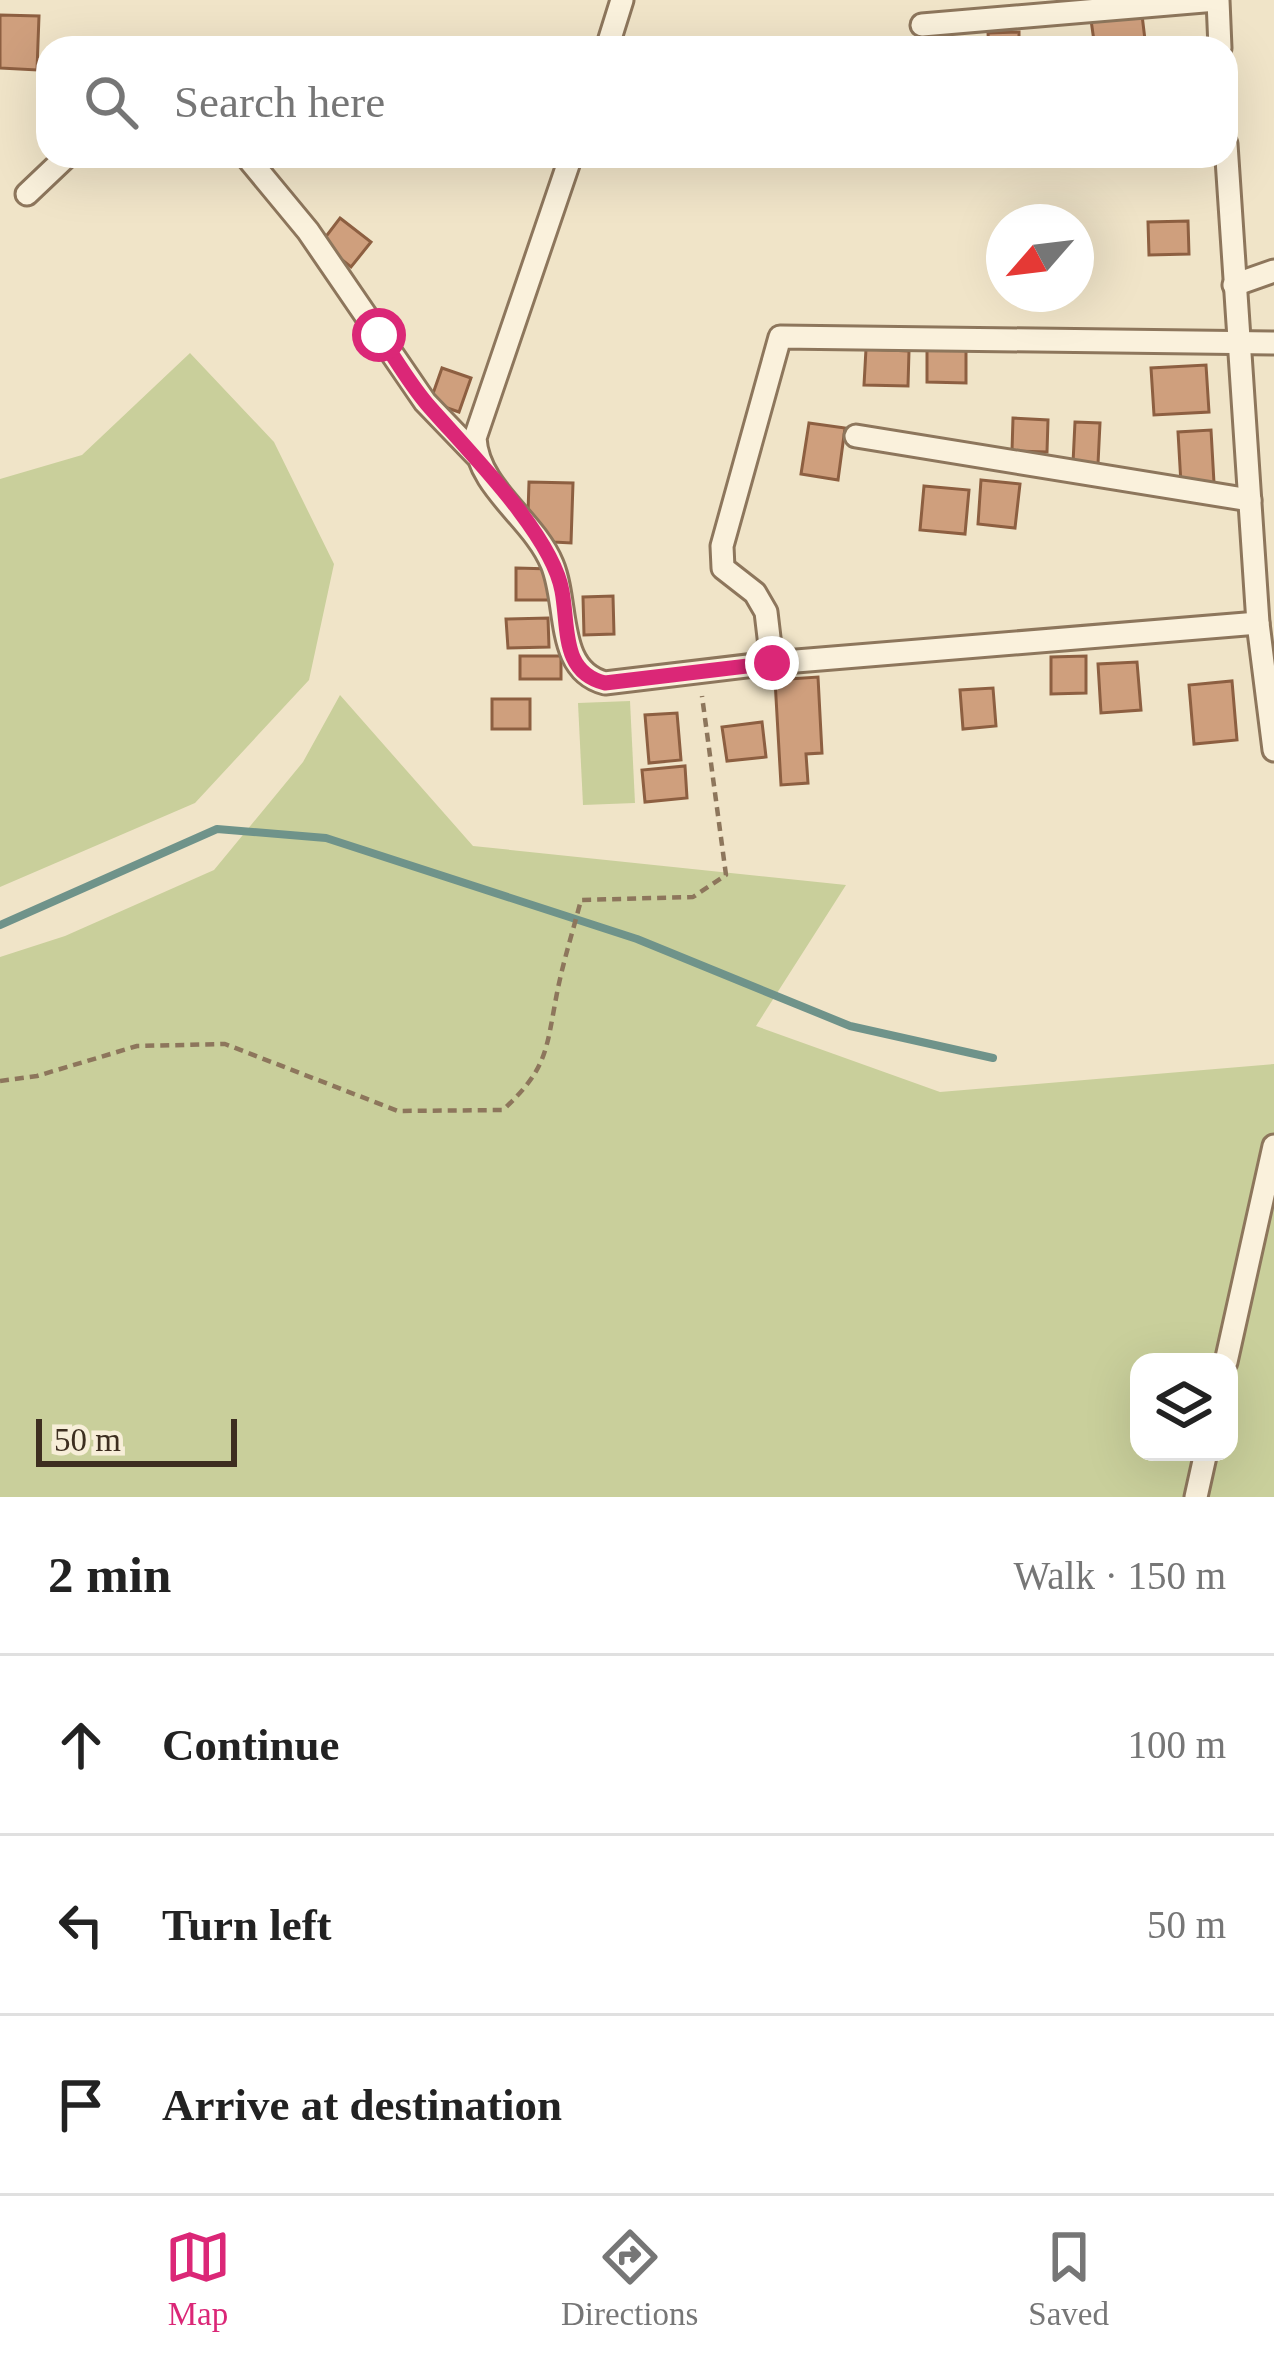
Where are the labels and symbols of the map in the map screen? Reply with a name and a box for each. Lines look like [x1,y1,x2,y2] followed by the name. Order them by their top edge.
[986,204,1094,312] north arrow
[352,308,406,362] route start
[745,636,799,690] route end
[36,1413,237,1466] scale bar

